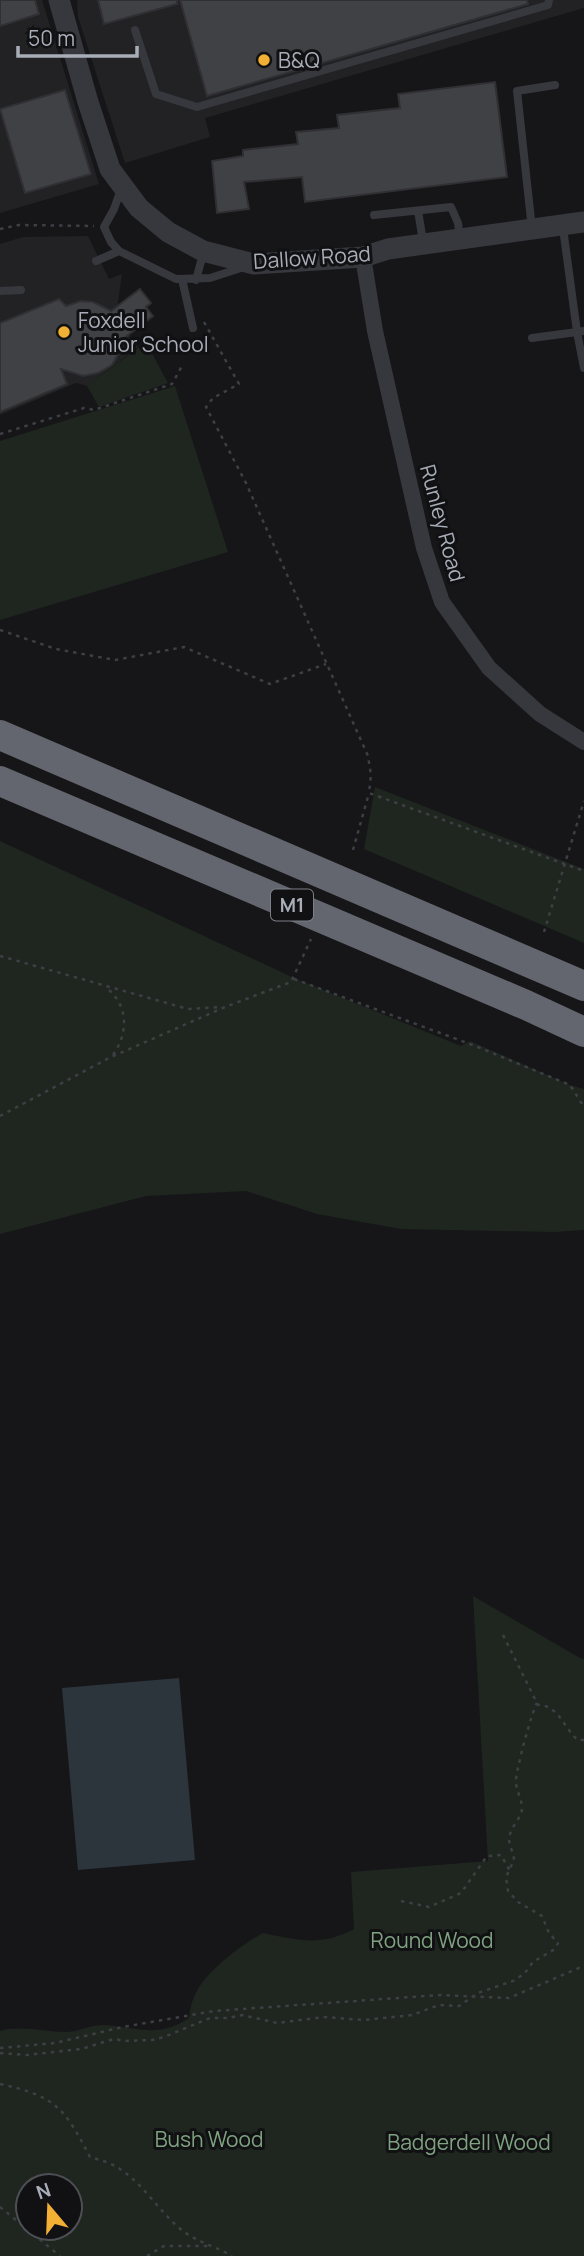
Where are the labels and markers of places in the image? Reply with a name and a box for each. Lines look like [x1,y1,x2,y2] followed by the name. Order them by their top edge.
[278,46,320,74] place label: B&Q
[256,52,272,68] marker: B&Q
[78,306,209,358] place label: Foxdell Junior School
[56,324,72,340] marker: Foxdell Junior School

